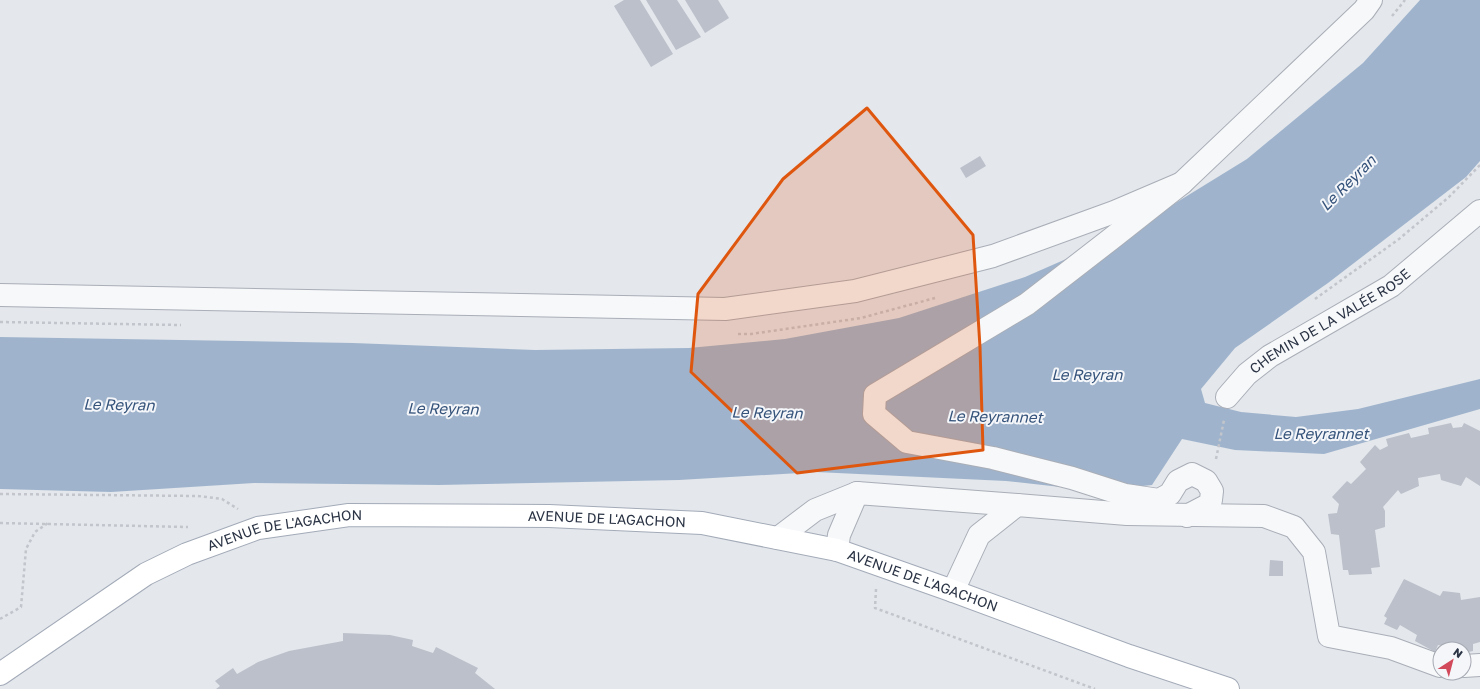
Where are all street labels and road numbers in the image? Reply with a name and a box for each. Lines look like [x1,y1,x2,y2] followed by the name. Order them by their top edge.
[1246,265,1413,377] street label: CHEMIN DE LA VALÉE ROSE
[205,506,362,554] street label: AVENUE DE L'AGACHON
[528,507,686,530] street label: AVENUE DE L'AGACHON
[846,545,1000,615] street label: AVENUE DE L'AGACHON

